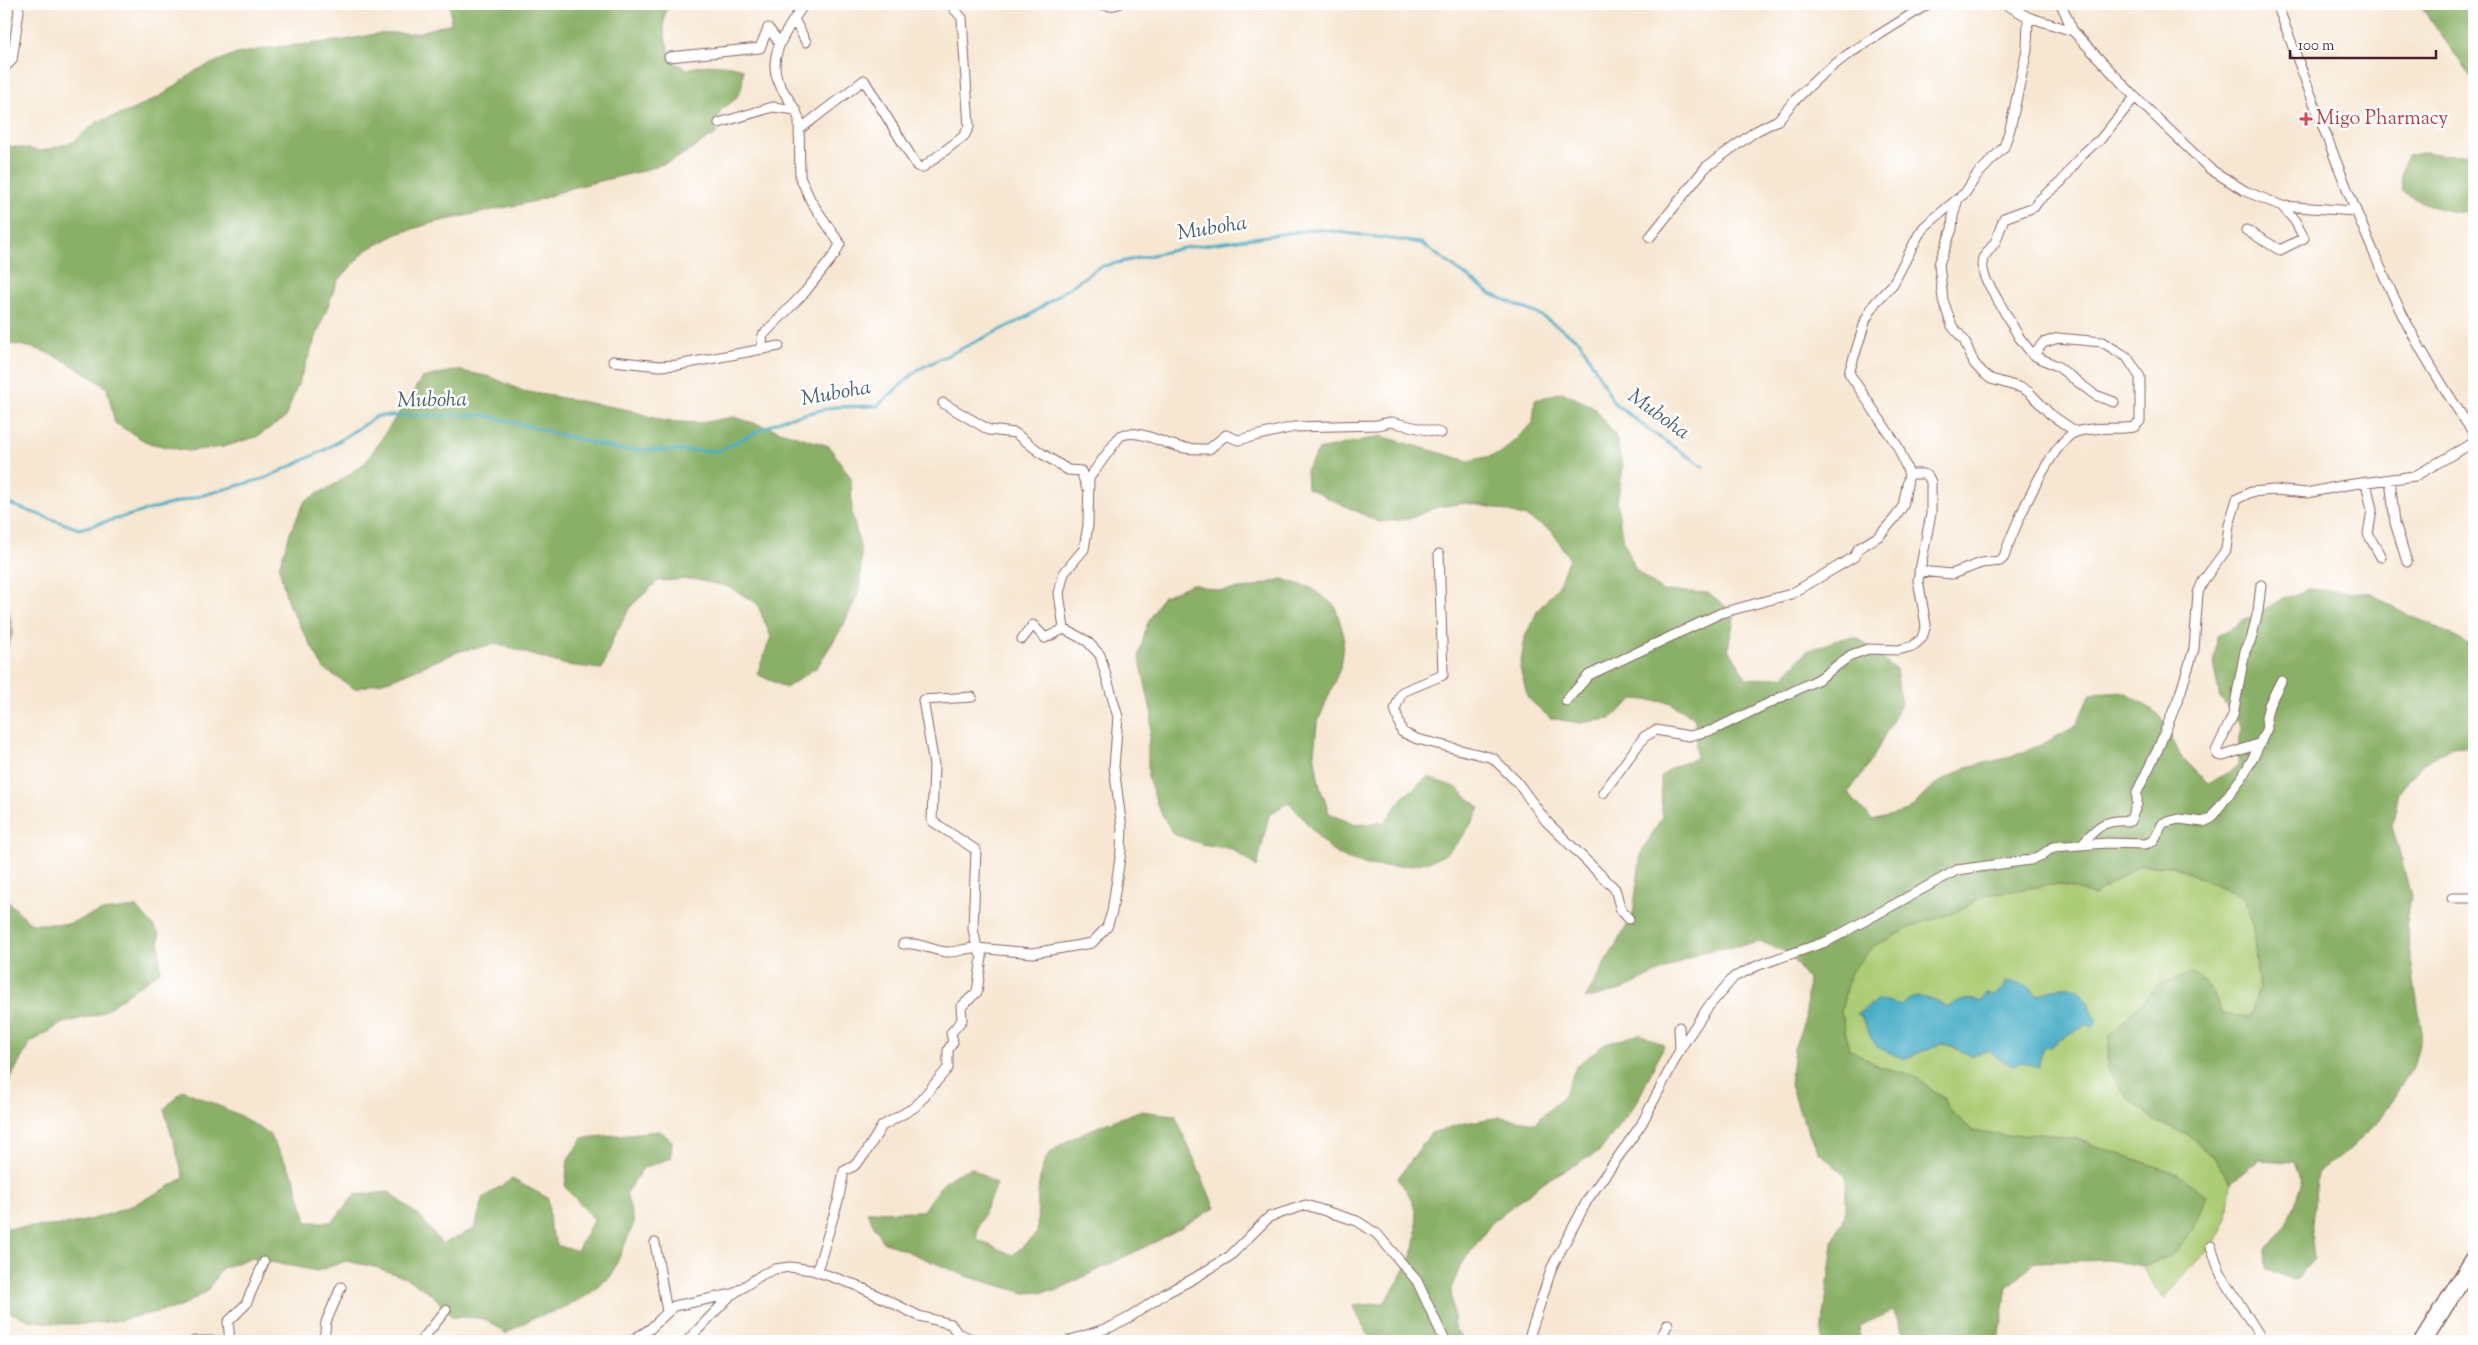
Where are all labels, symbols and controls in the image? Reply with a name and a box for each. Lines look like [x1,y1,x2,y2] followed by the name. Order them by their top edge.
[2290,28,2437,60] scale bar
[2298,36,2335,57] text: 100 m
[2316,105,2448,134] place label: Migo Pharmacy
[2300,113,2312,125] marker: Migo Pharmacy
[1175,209,1249,249] water label: Muboha
[799,373,873,415] water label: Muboha
[1621,382,1695,448] water label: Muboha
[397,385,467,417] water label: Muboha

